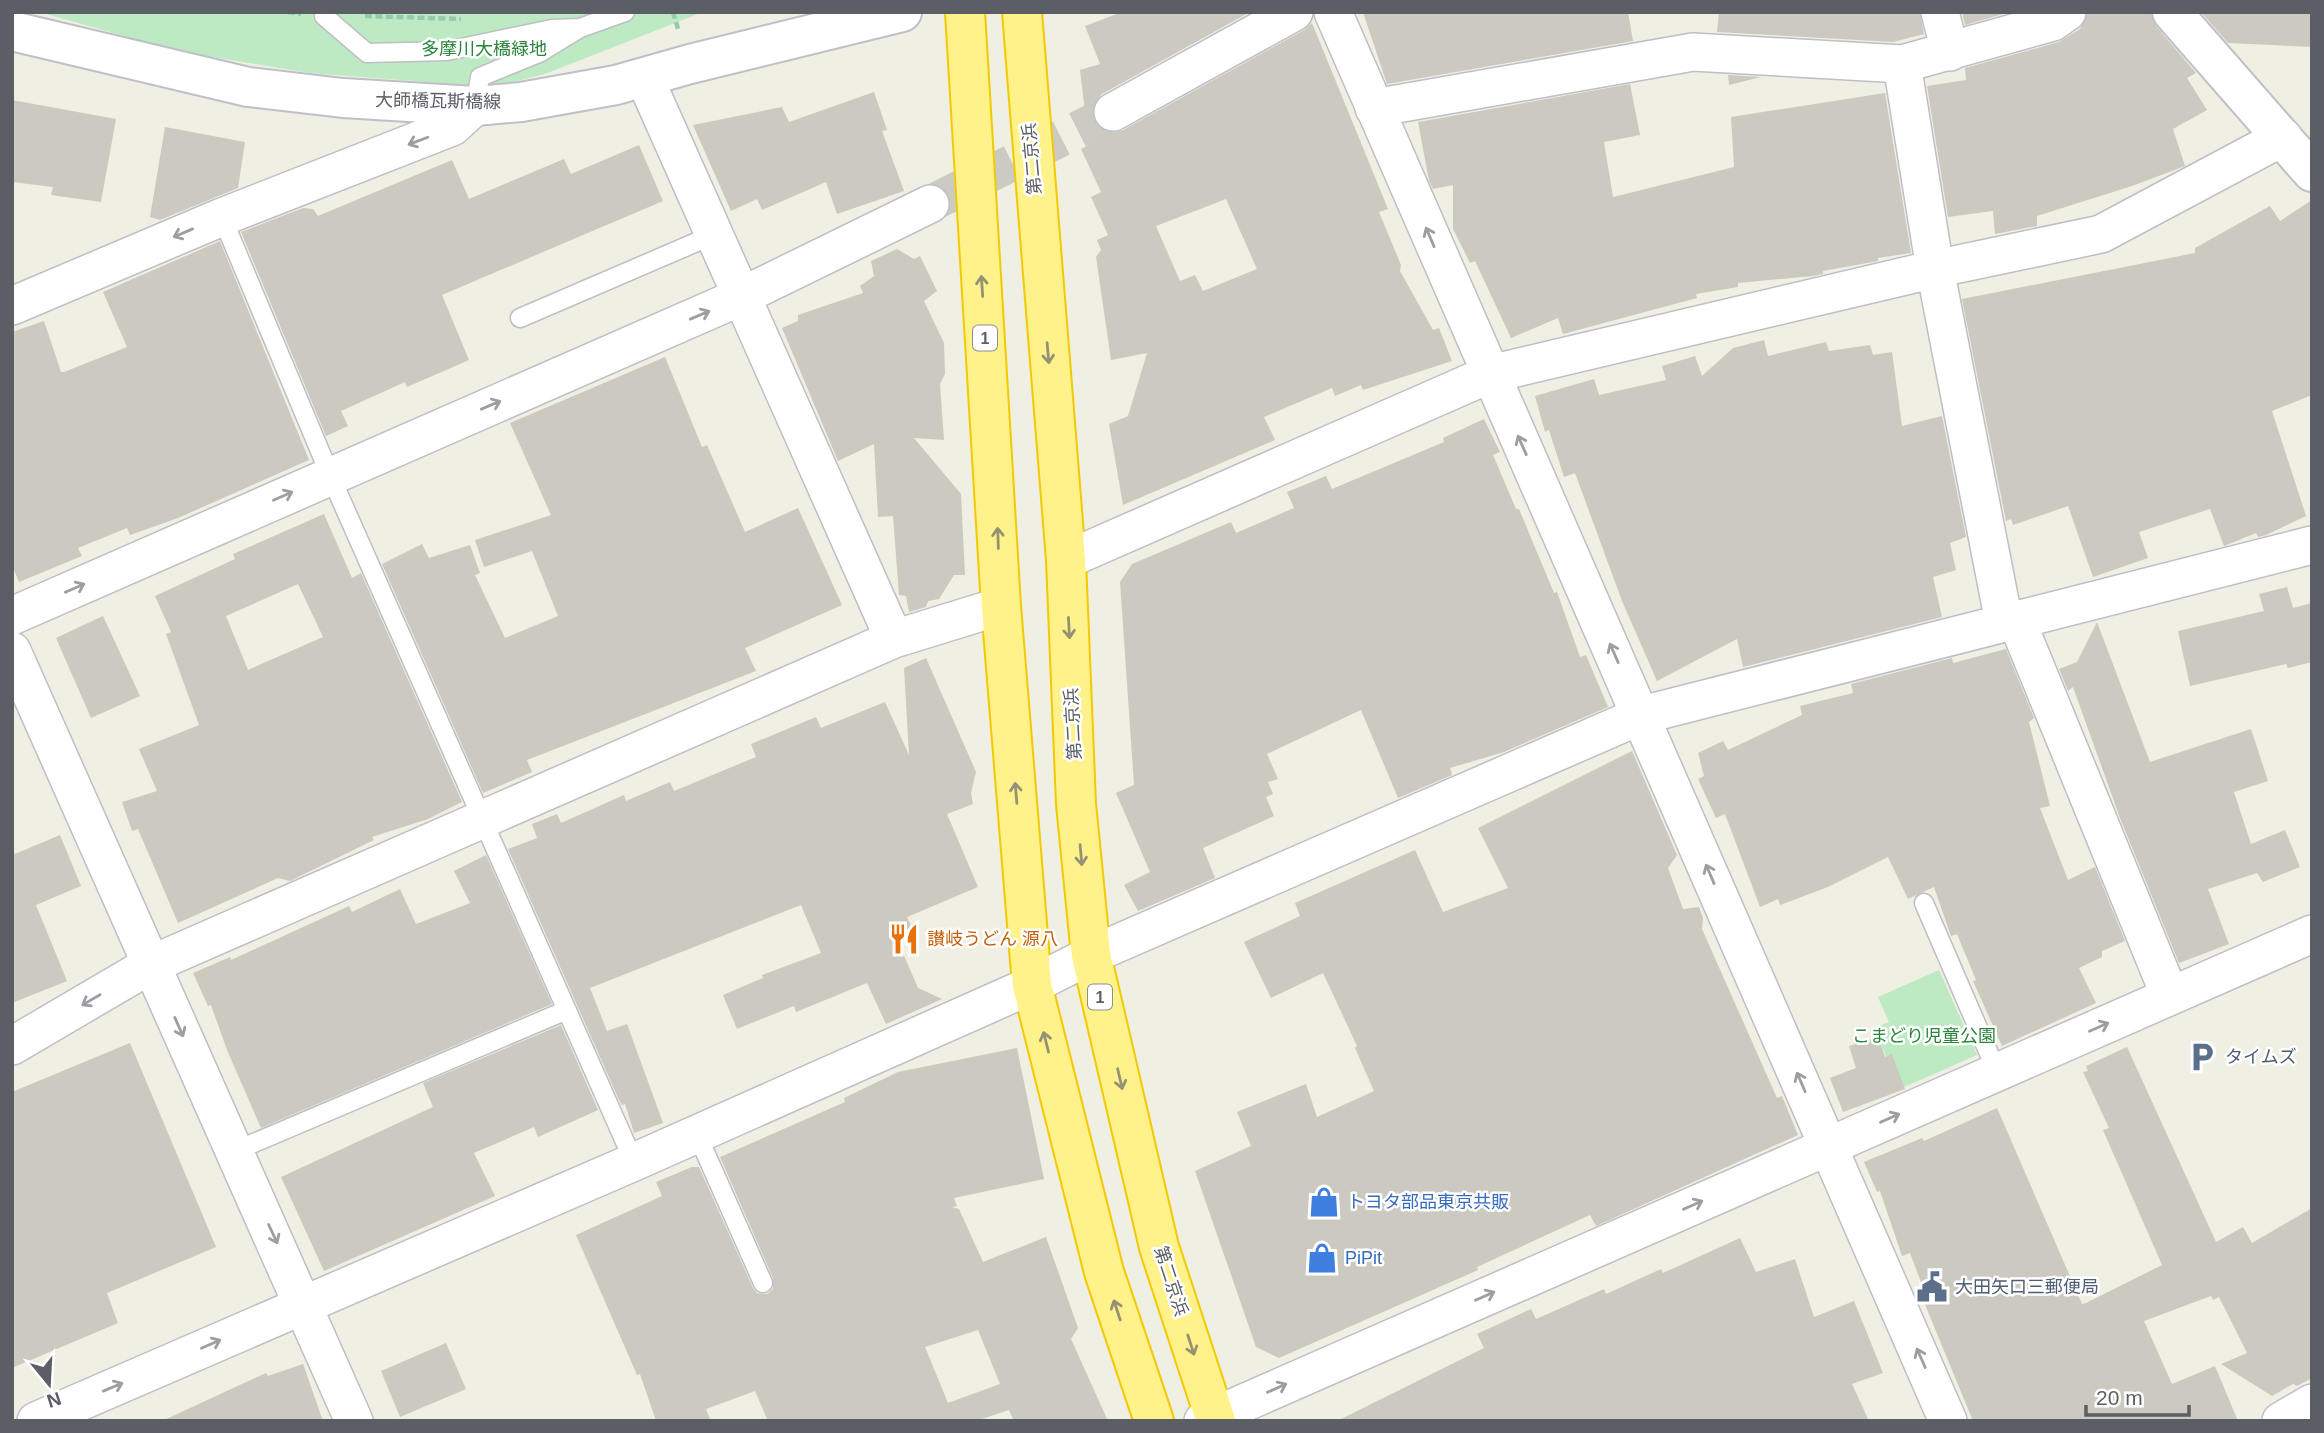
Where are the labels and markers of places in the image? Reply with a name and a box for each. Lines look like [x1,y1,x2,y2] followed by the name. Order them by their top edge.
[887,922,921,956] restaurant icon: 讃岐うどん 源八
[927,929,1058,949] place label: 讃岐うどん 源八
[2185,1040,2219,1074] parking icon: タイムズ
[2225,1047,2297,1067] place label: タイムズ
[1307,1185,1341,1219] shop icon: トヨタ部品東京共販
[1347,1192,1509,1212] place label: トヨタ部品東京共販
[1305,1241,1339,1275] shop icon: PiPit
[1345,1248,1382,1268] place label: PiPit
[1915,1270,1949,1304] public building icon: 大田矢口三郵便局
[1955,1277,2099,1297] place label: 大田矢口三郵便局

